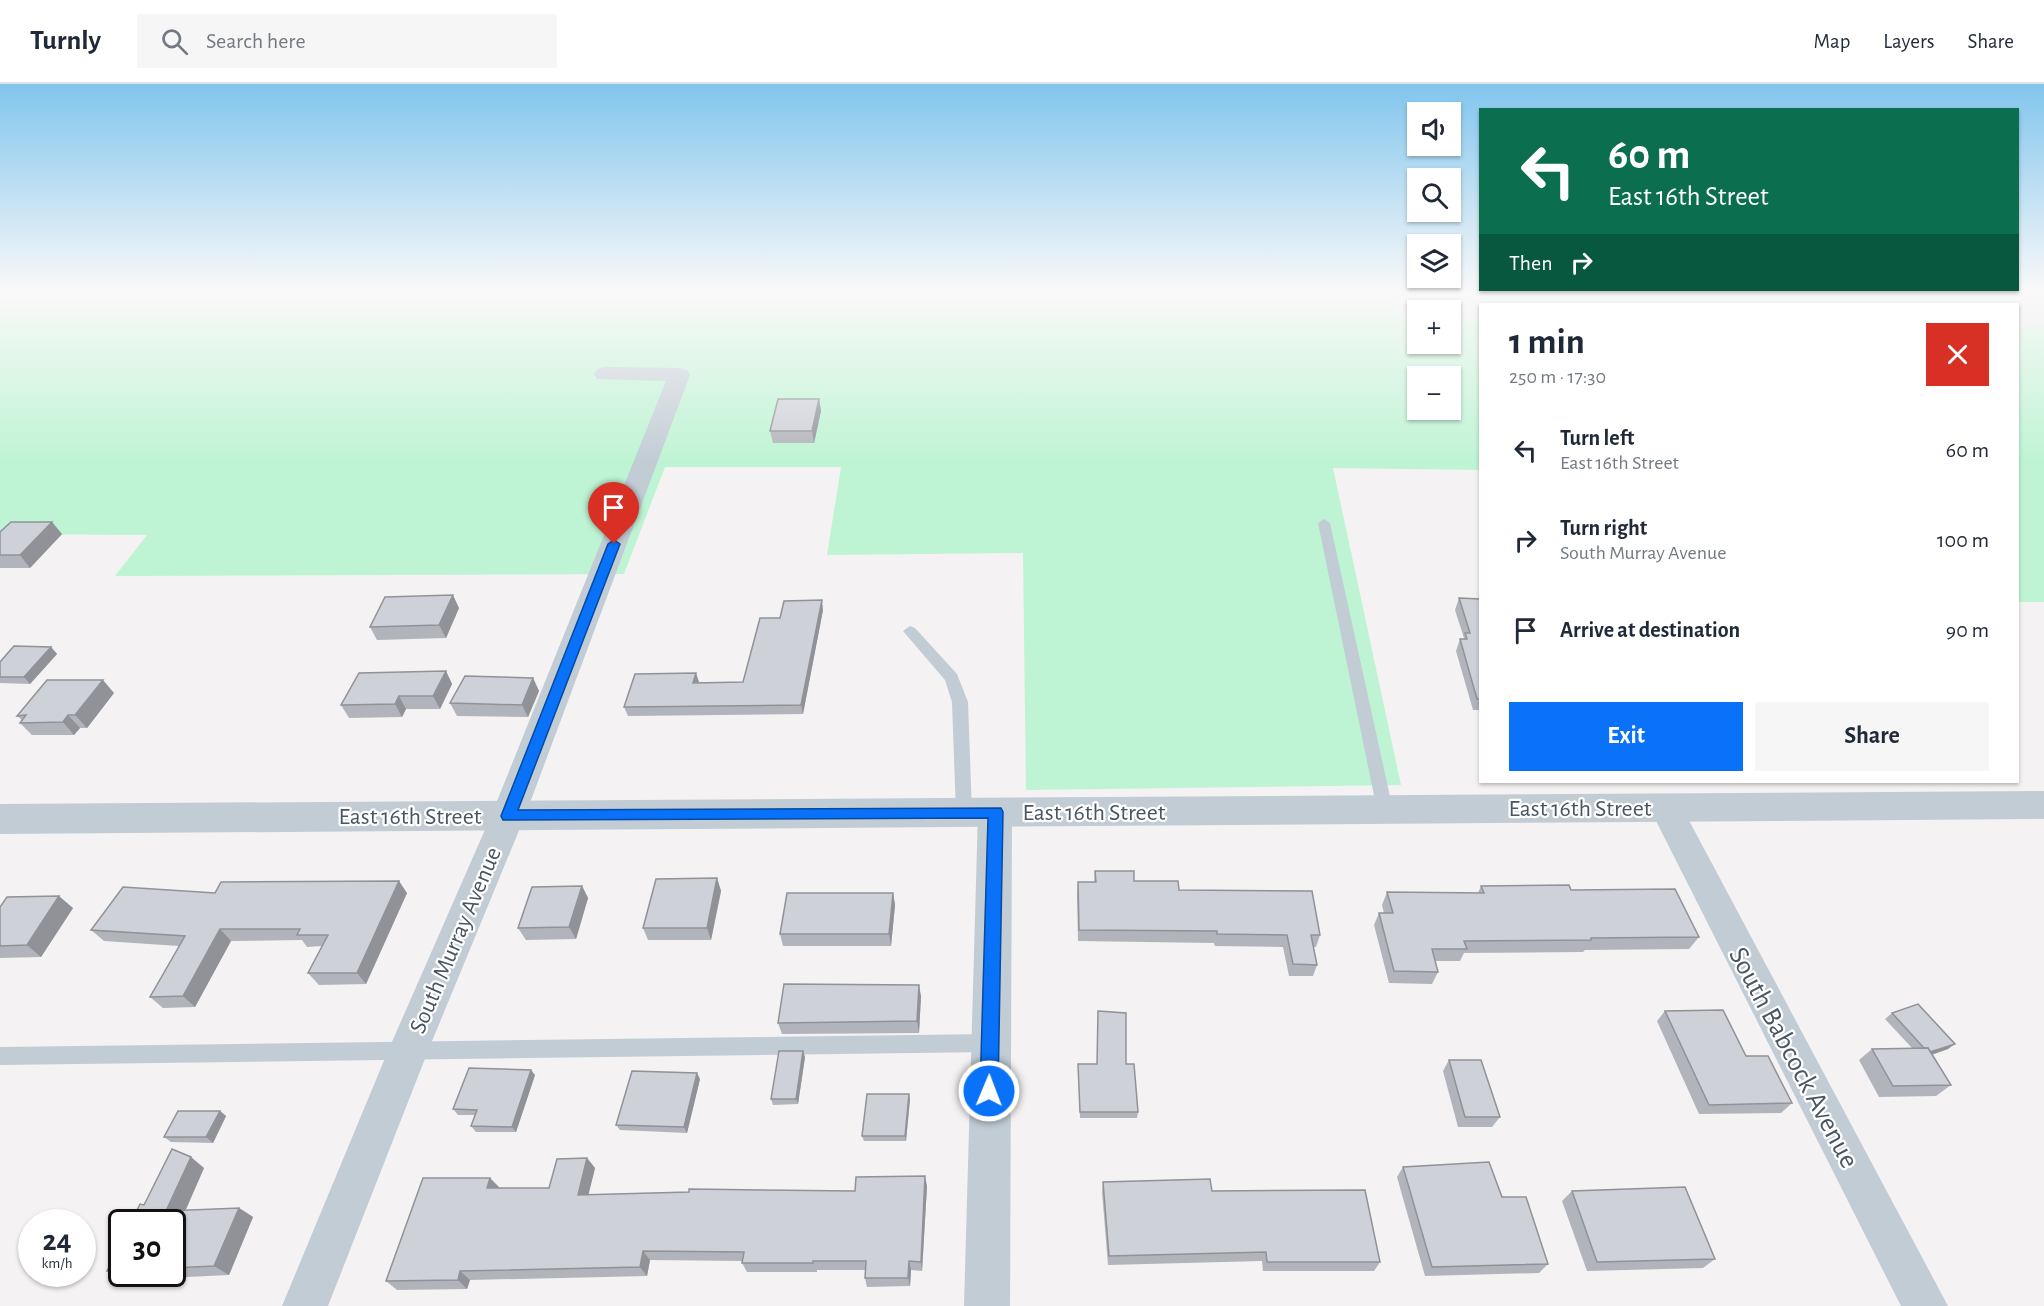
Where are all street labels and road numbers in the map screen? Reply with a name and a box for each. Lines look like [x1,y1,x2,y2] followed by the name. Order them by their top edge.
[1509,797,1652,821] street label: East 16th Street
[1023,801,1166,825] street label: East 16th Street
[339,805,482,829] street label: East 16th Street
[406,844,506,1037] street label: South Murray Avenue
[1723,943,1863,1173] street label: South Babcock Avenue

